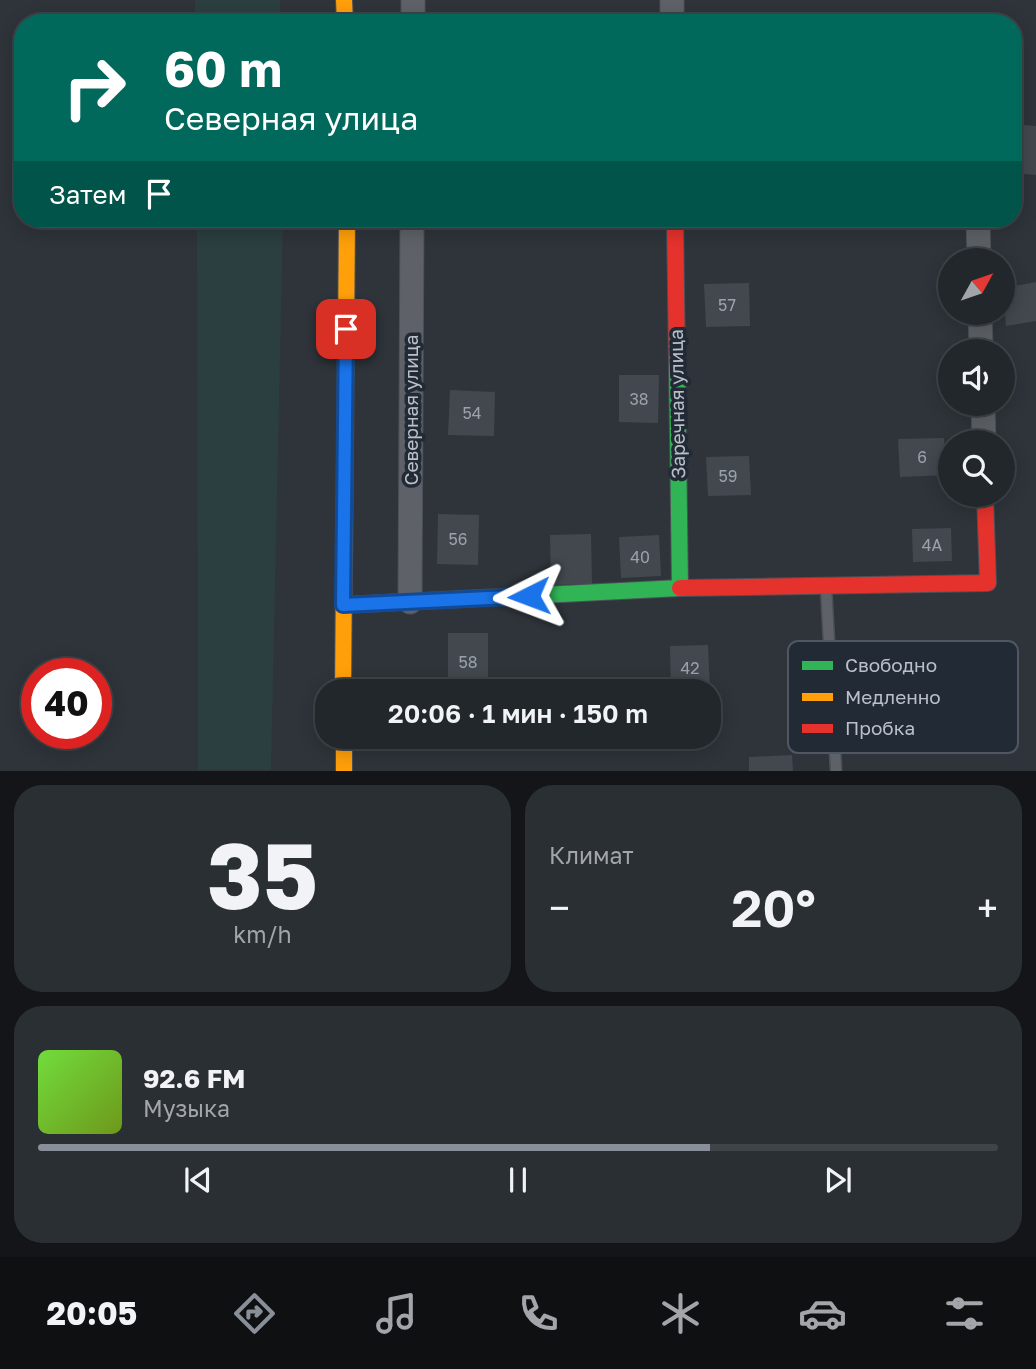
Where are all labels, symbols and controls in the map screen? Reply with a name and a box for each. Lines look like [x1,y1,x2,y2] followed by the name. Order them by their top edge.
[164,39,282,98] text: 60 m
[49,42,140,133] icon: right
[164,99,418,137] text: Северная улица
[140,175,178,213] icon: arrive
[49,179,126,210] text: Затем
[938,248,1015,326] north arrow
[938,248,1015,507] map controls
[718,295,736,315] house number: 57
[316,299,376,359] pin
[327,310,365,348] icon: arrive
[664,329,689,479] street label: Заречная улица
[399,335,422,485] street label: Северная улица
[938,339,1015,416] button: sound
[629,389,649,409] house number: 38
[462,403,482,423] house number: 54
[938,430,1015,507] button: search
[917,447,927,467] house number: 6
[719,466,737,486] house number: 59
[449,529,467,549] house number: 56
[922,535,943,555] house number: 4А
[630,547,650,567] house number: 40
[492,559,566,633] position arrow
[788,641,1018,753] legend
[458,652,478,672] house number: 58
[845,653,937,676] text: Свободно
[21,658,112,749] speed limit sign: 40
[680,658,700,678] house number: 42
[845,685,941,708] text: Медленно
[388,698,648,729] text: 20:06 · 1 мин · 150 m
[845,716,915,739] text: Пробка
[207,820,318,929] text: 35
[549,841,634,869] text: Климат
[731,876,816,938] text: 20°
[549,885,570,930] text: −
[977,885,998,930] text: +
[233,920,292,948] text: km/h
[143,1063,245,1094] text: 92.6 FM
[143,1094,230,1122] text: Музыка
[179,1161,217,1199] icon: previous
[499,1161,537,1199] icon: pause
[819,1161,857,1199] icon: next
[230,1289,279,1338] icon: directions
[372,1289,421,1338] icon: music
[514,1289,563,1338] icon: phone
[656,1289,705,1338] icon: climate
[798,1289,847,1338] icon: car
[940,1289,989,1338] icon: filters
[47,1294,137,1332] text: 20:05

